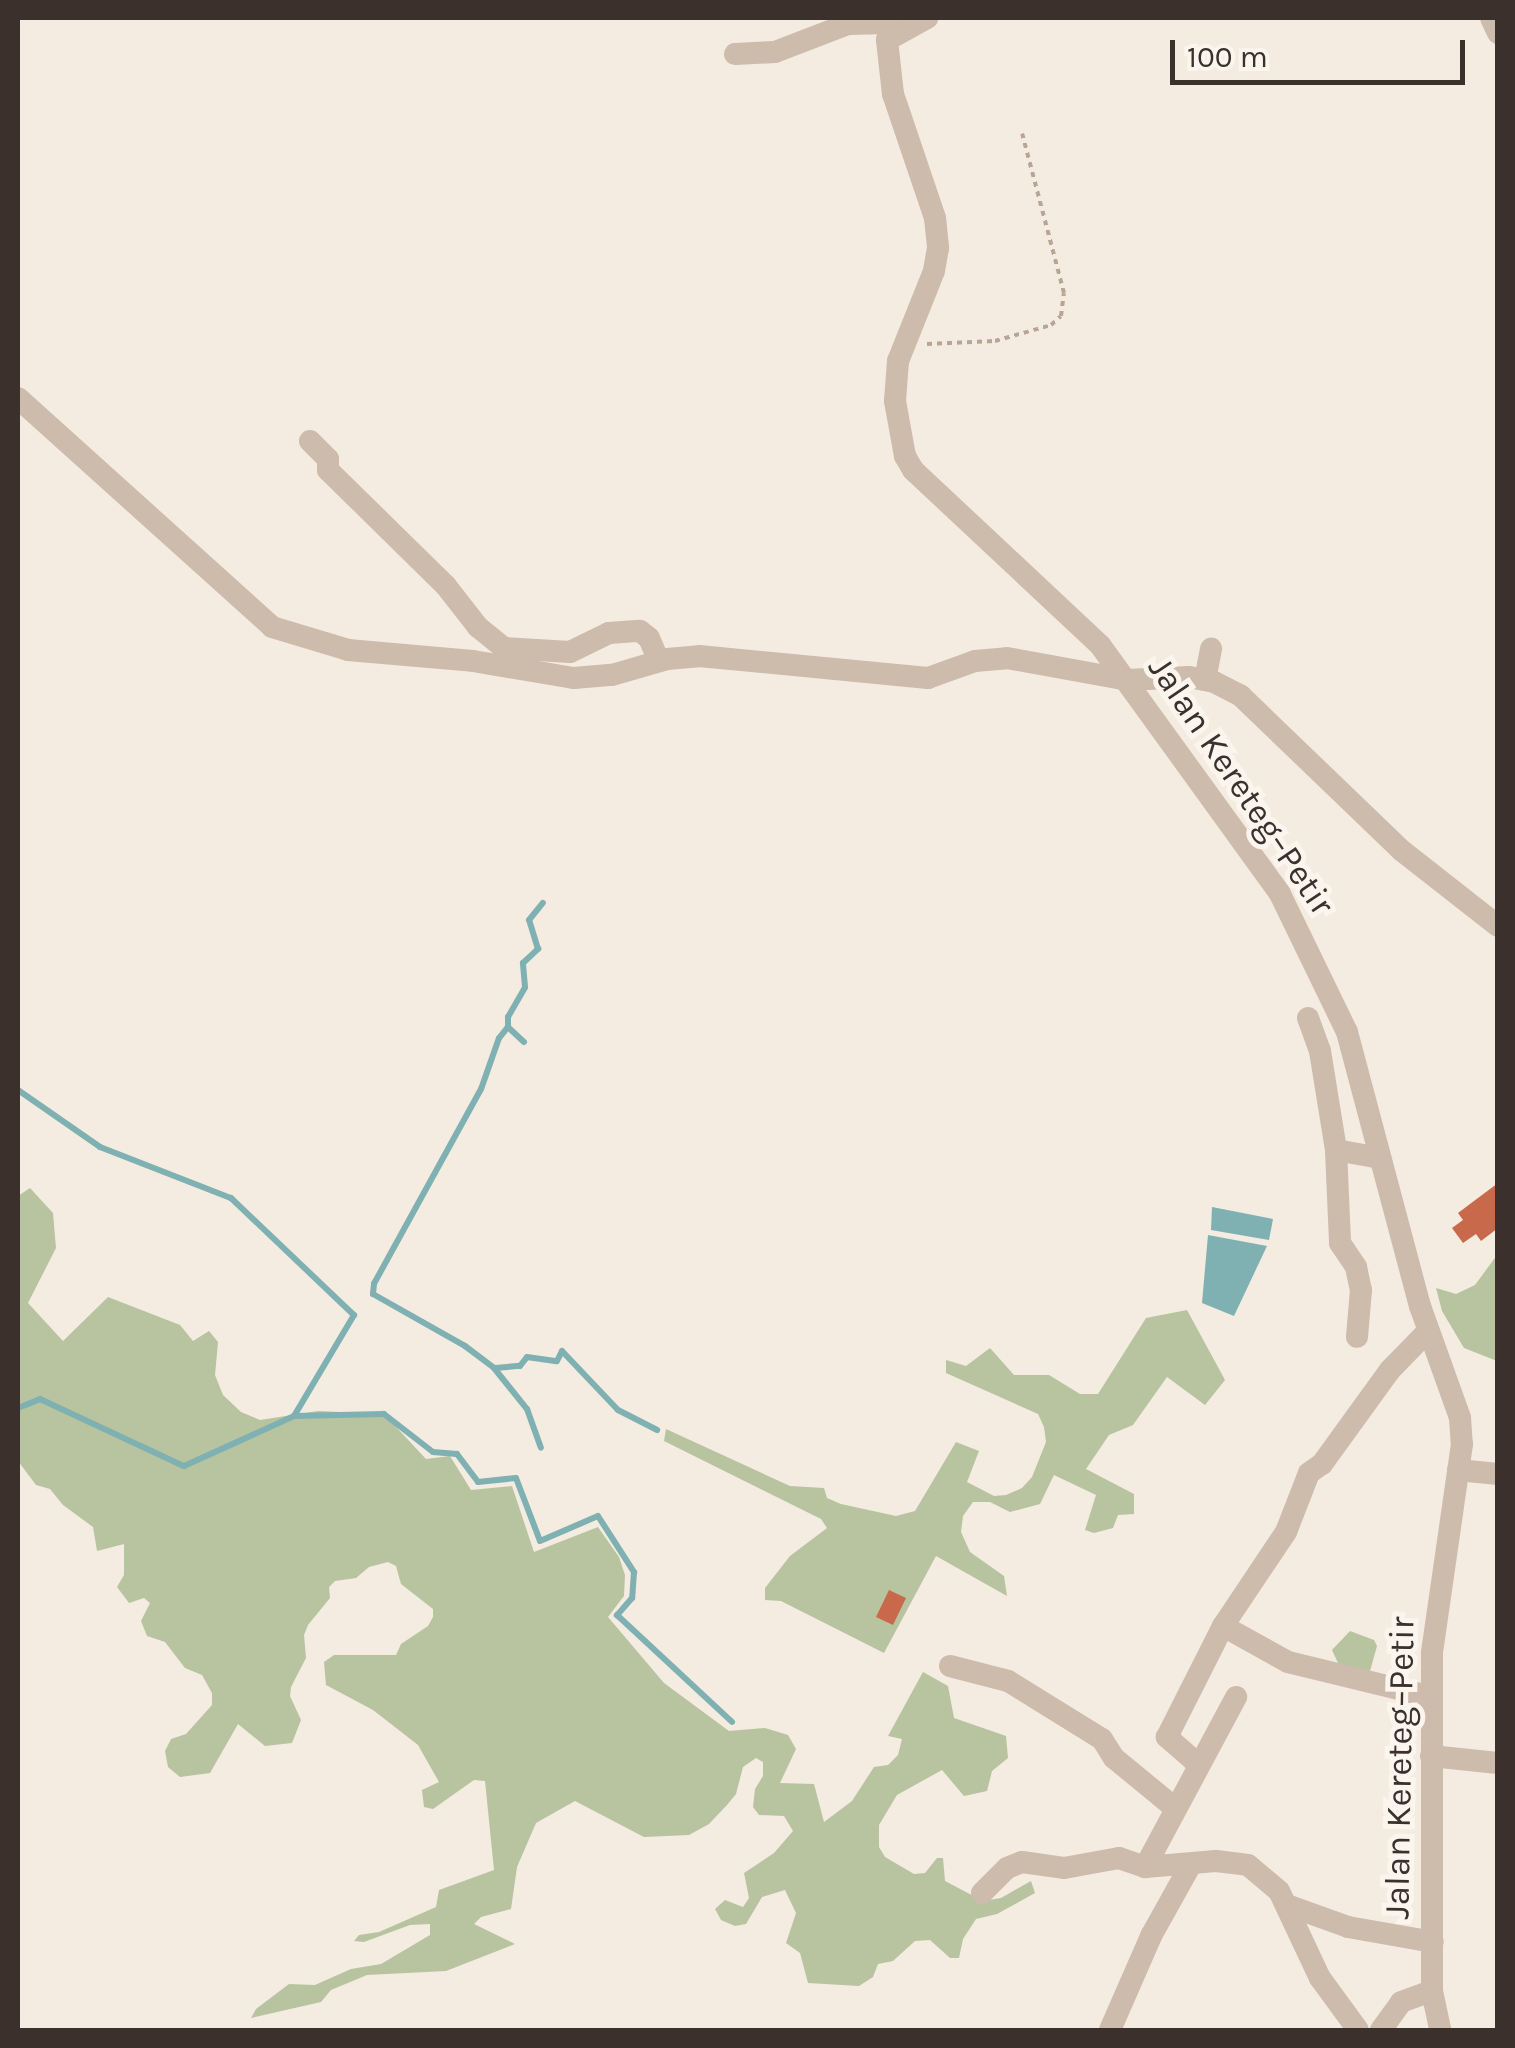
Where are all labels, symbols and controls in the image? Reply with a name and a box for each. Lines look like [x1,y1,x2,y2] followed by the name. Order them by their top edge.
[1175,20,1470,82] scale bar
[1187,39,1268,75] text: 100 m
[1139,649,1343,923] street label: Jalan Kereteg–Petir
[1376,1616,1424,1920] street label: Jalan Kereteg–Petir

